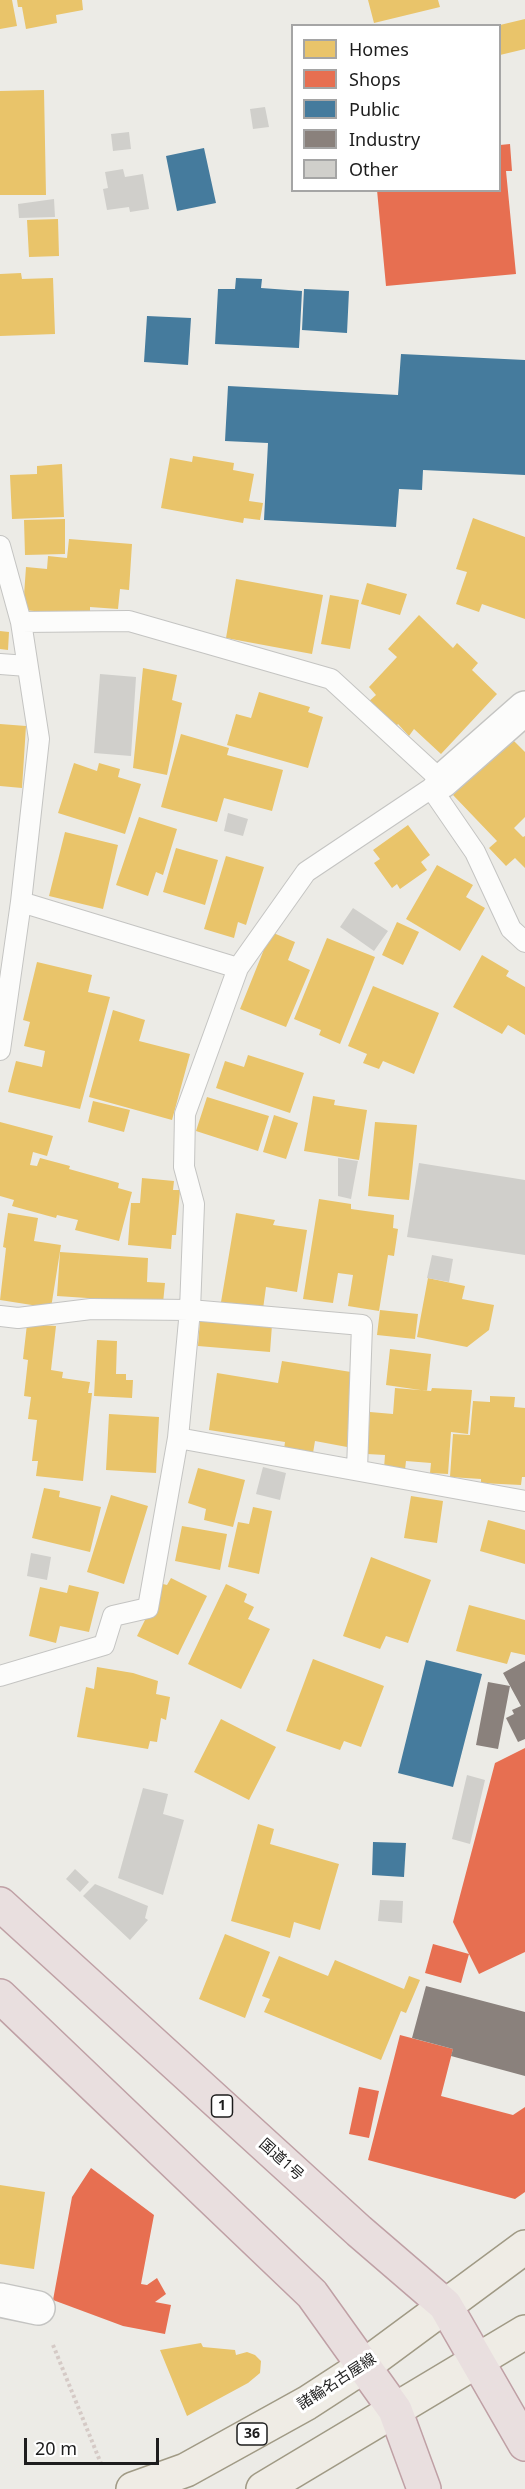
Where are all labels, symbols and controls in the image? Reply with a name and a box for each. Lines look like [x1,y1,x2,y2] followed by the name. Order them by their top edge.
[291,24,501,192] legend
[349,37,409,61] text: Homes
[349,67,401,91] text: Shops
[349,97,400,121] text: Public
[349,127,420,151] text: Industry
[349,157,398,181] text: Other
[212,2095,232,2117] road number: 1
[255,2135,307,2185] street label: 国道1号
[294,2350,380,2414] street label: 諸輪名古屋線
[237,2423,267,2445] road number: 36
[27,2426,162,2464] scale bar
[35,2436,77,2460] text: 20 m

